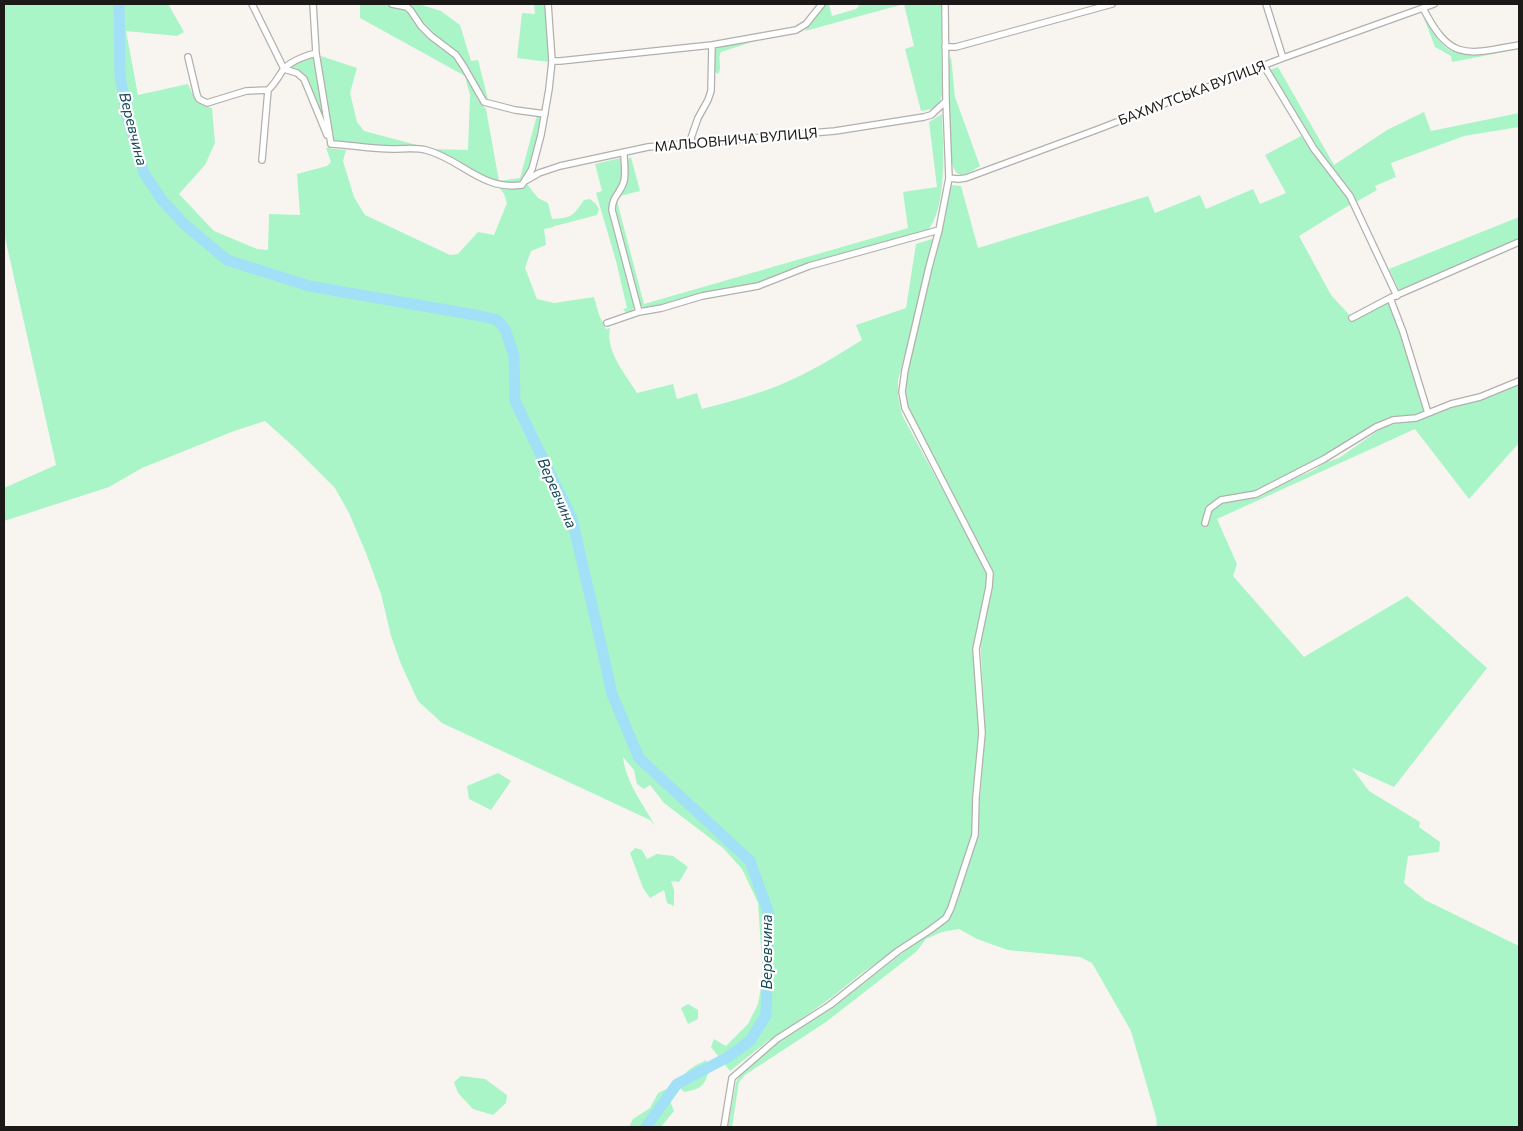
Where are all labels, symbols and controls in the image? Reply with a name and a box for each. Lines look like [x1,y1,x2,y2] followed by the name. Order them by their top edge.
[1116,57,1268,129] street label: БАХМУТСЬКА ВУЛИЦЯ
[115,90,151,168] water label: Веревчина
[654,124,818,156] street label: МАЛЬОВНИЧА ВУЛИЦЯ
[533,455,581,531] water label: Веревчина
[758,914,776,990] water label: Веревчина

